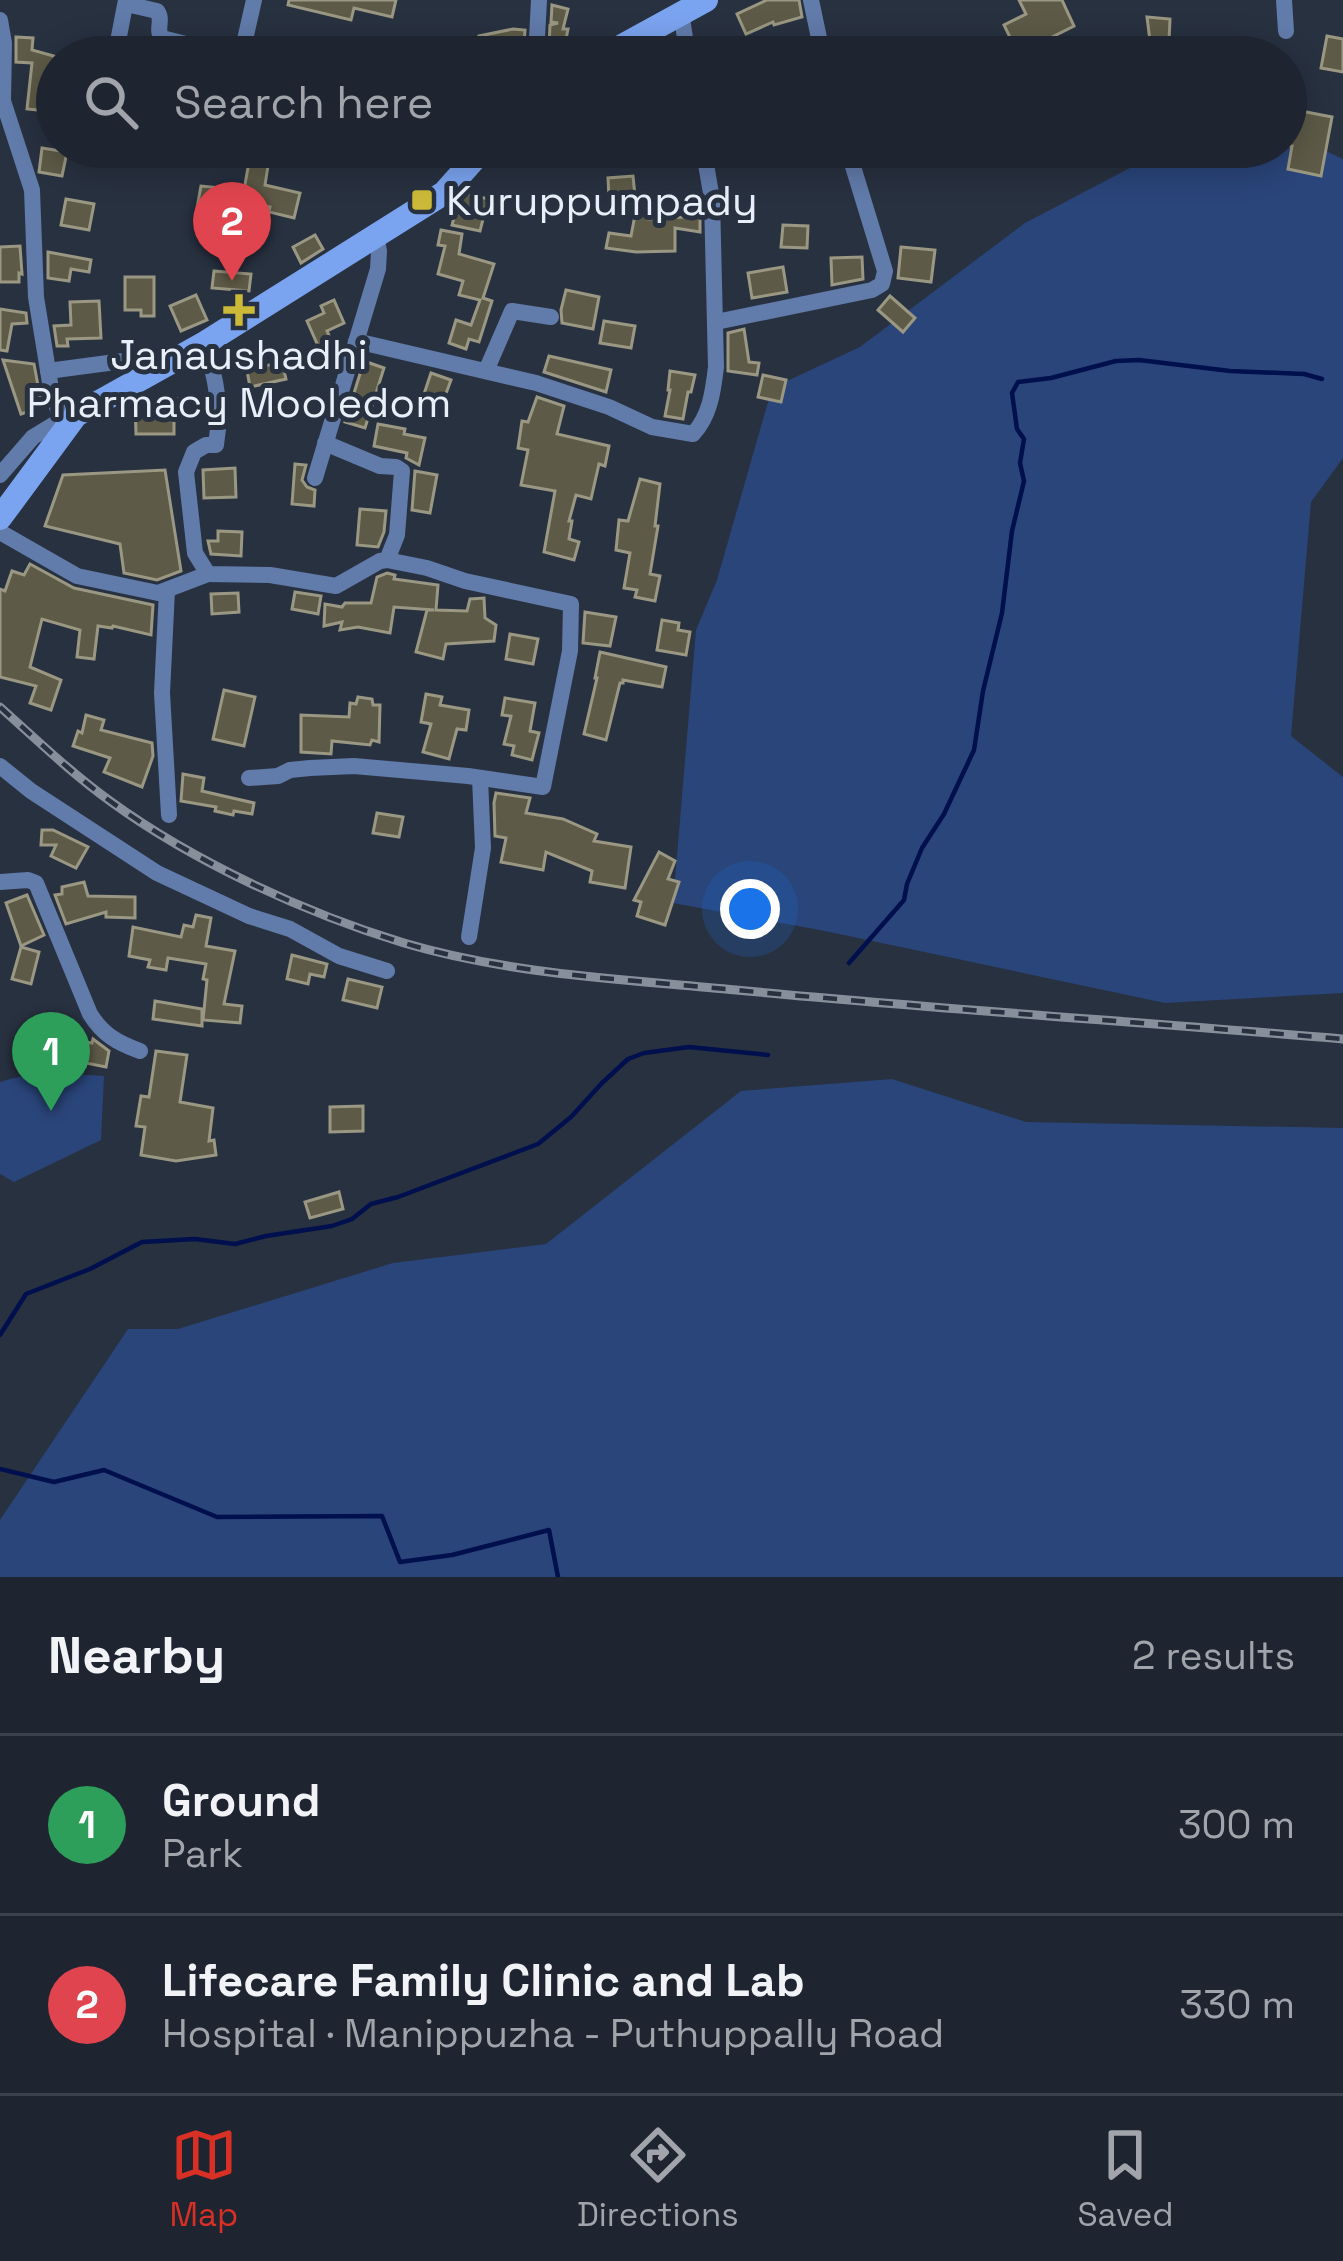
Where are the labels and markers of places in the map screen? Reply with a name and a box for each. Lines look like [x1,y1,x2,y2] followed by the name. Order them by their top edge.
[446,174,758,227] place label: Kuruppumpady
[193,182,271,281] pin: 2
[409,187,435,213] marker: Kuruppumpady
[226,297,252,323] marker: Janaushadhi Pharmacy Mooledom
[27,328,451,429] place label: Janaushadhi Pharmacy Mooledom
[12,1012,90,1111] pin: 1

